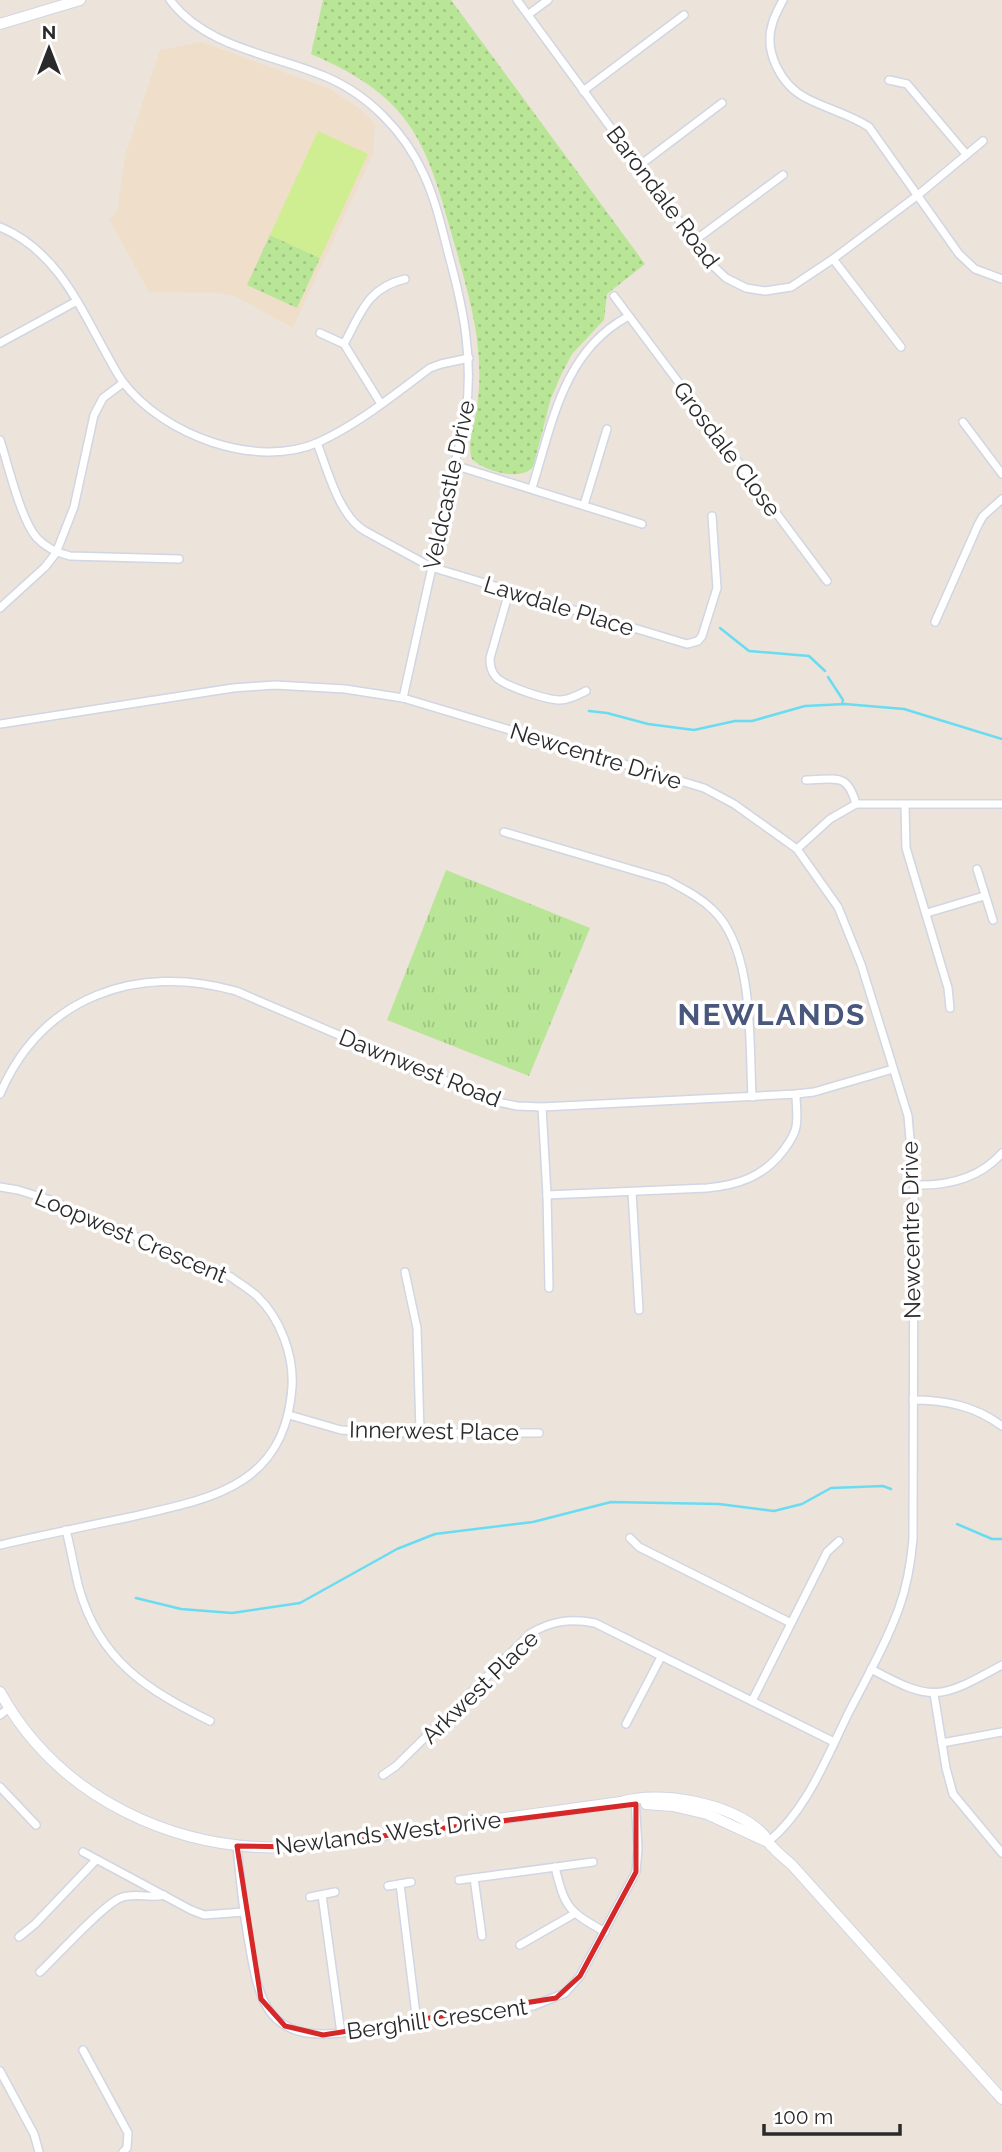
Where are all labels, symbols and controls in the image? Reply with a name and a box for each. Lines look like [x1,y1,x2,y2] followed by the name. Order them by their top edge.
[14,14,84,84] north arrow
[42,21,56,43] text: N
[601,121,725,273] street label: Barondale Road
[668,376,787,521] street label: Grosdale Close
[417,398,480,572] street label: Veldcastle Drive
[481,570,637,641] street label: Lawdale Place
[507,717,685,794] street label: Newcentre Drive
[678,997,866,1032] district label: NEWLANDS
[335,1023,505,1112] street label: Dawnwest Road
[895,1141,926,1319] street label: Newcentre Drive
[31,1183,231,1288] street label: Loopwest Crescent
[349,1416,519,1445] street label: Innerwest Place
[416,1624,543,1749] street label: Arkwest Place
[273,1805,503,1860] street label: Newlands West Drive
[345,1992,529,2045] street label: Berghill Crescent
[764,2092,900,2136] scale bar
[774,2104,833,2129] text: 100 m

